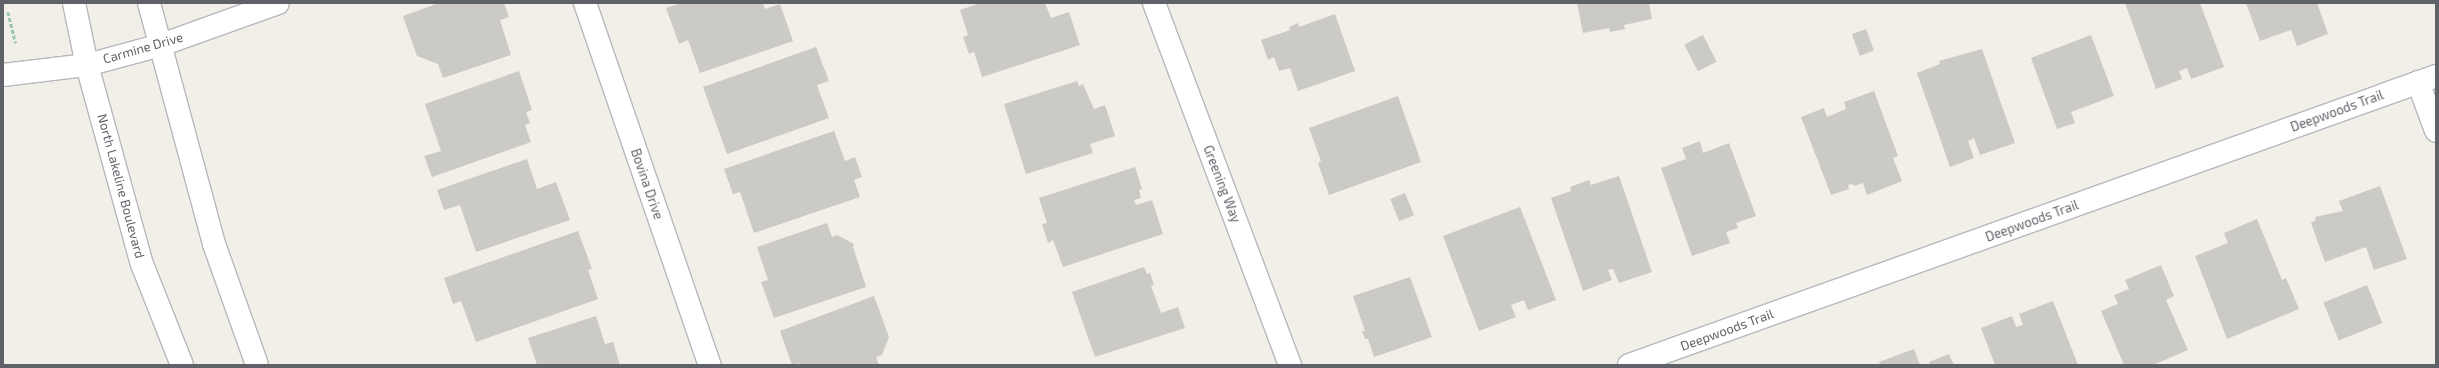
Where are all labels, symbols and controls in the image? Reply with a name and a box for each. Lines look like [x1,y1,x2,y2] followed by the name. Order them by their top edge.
[101,29,185,67] street label: Carmine Drive
[2288,87,2386,135] street label: Deepwoods Trail
[94,112,148,260] street label: North Lakeline Boulevard
[1200,143,1244,225] street label: Greening Way
[628,147,666,221] street label: Bovina Drive
[1983,197,2081,245] street label: Deepwoods Trail
[1678,306,1776,354] street label: Deepwoods Trail

